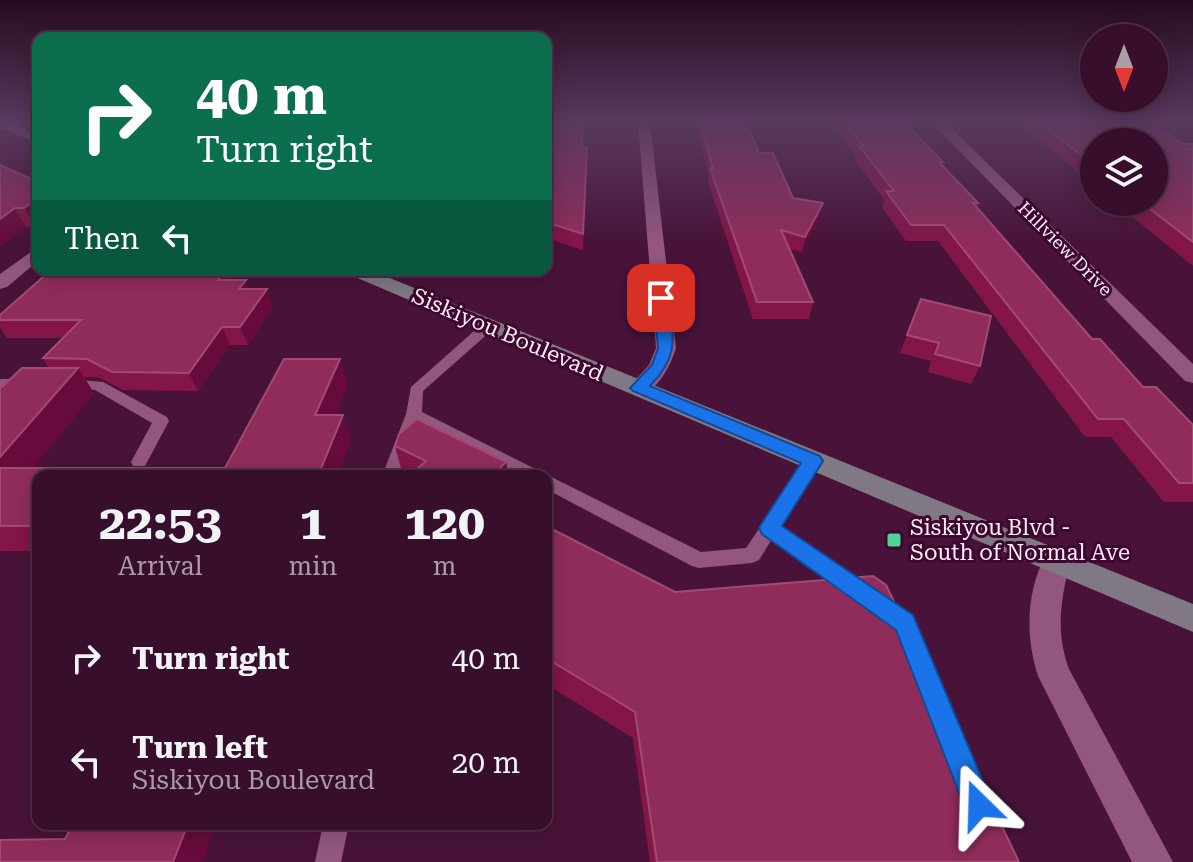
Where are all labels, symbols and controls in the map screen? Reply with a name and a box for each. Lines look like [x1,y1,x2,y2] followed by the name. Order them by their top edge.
[1080,24,1168,112] north arrow
[1080,24,1168,216] map controls
[196,62,327,128] text: 40 m
[64,64,168,168] icon: right
[1080,128,1168,216] button: layers
[196,129,373,171] text: Turn right
[1014,197,1117,300] street label: Hillview Drive
[155,216,199,260] icon: left
[64,221,139,256] text: Then
[627,264,695,332] pin
[639,276,683,320] icon: arrive
[408,283,607,386] street label: Siskiyou Boulevard
[99,495,222,551] text: 22:53
[299,495,326,551] text: 1
[404,495,485,551] text: 120
[910,515,1130,565] place label: Siskiyou Blvd - South of Normal Ave
[885,531,903,549] marker: Siskiyou Blvd - South of Normal Ave
[118,551,203,581] text: Arrival
[289,551,337,581] text: min
[433,551,457,581] text: m
[64,636,108,680] icon: right
[132,641,289,676] text: Turn right
[451,641,520,676] text: 40 m
[132,730,268,765] text: Turn left
[64,740,108,784] icon: left
[451,745,520,780] text: 20 m
[937,763,1021,847] position arrow
[132,765,375,795] text: Siskiyou Boulevard

